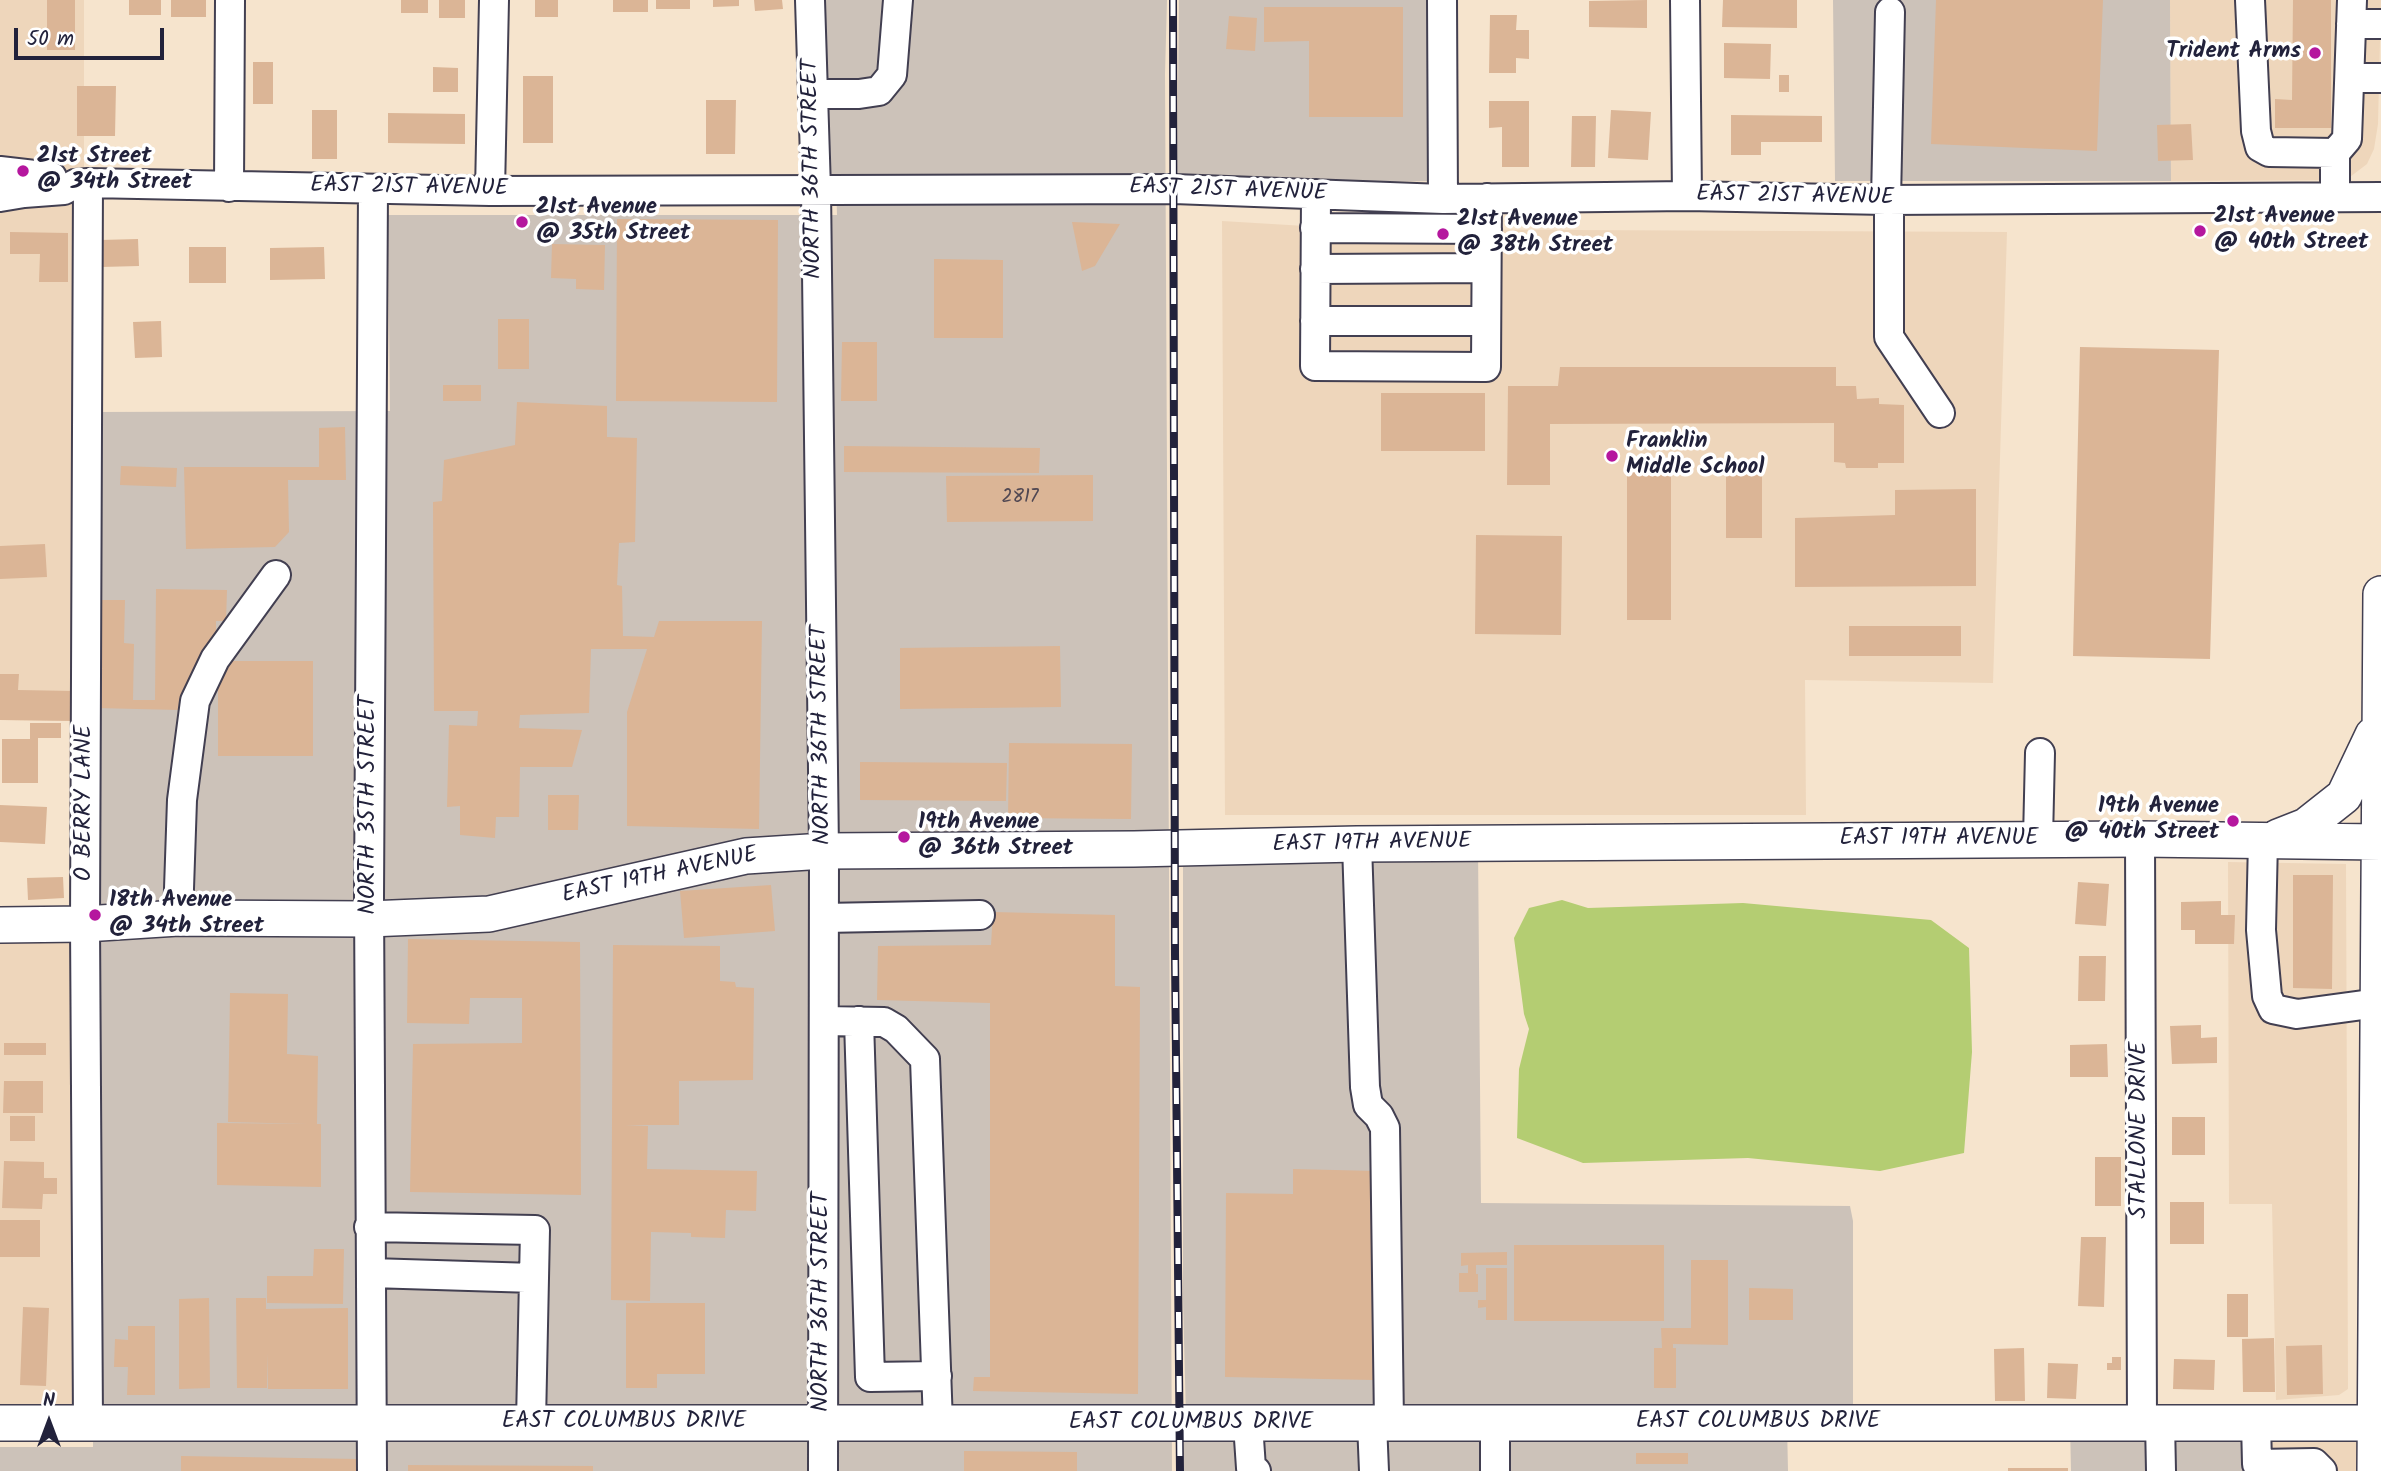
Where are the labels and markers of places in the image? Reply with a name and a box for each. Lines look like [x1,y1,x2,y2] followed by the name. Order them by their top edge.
[2166,39,2301,67] place label: Trident Arms
[2307,45,2323,61] marker: Trident Arms
[37,144,192,198] place label: 21st Street @ 34th Street
[15,163,31,179] marker: 21st Street @ 34th Street
[536,195,690,249] place label: 21st Avenue @ 35th Street
[2214,204,2368,258] place label: 21st Avenue @ 40th Street
[1457,207,1613,261] place label: 21st Avenue @ 38th Street
[514,214,530,230] marker: 21st Avenue @ 35th Street
[2192,223,2208,239] marker: 21st Avenue @ 40th Street
[1435,226,1451,242] marker: 21st Avenue @ 38th Street
[1626,429,1764,483] place label: Franklin Middle School
[1604,448,1620,464] marker: Franklin Middle School
[2065,794,2219,848] place label: 19th Avenue @ 40th Street
[918,810,1073,864] place label: 19th Avenue @ 36th Street
[2225,813,2241,829] marker: 19th Avenue @ 40th Street
[896,829,912,845] marker: 19th Avenue @ 36th Street
[109,888,264,942] place label: 18th Avenue @ 34th Street
[87,907,103,923] marker: 18th Avenue @ 34th Street

